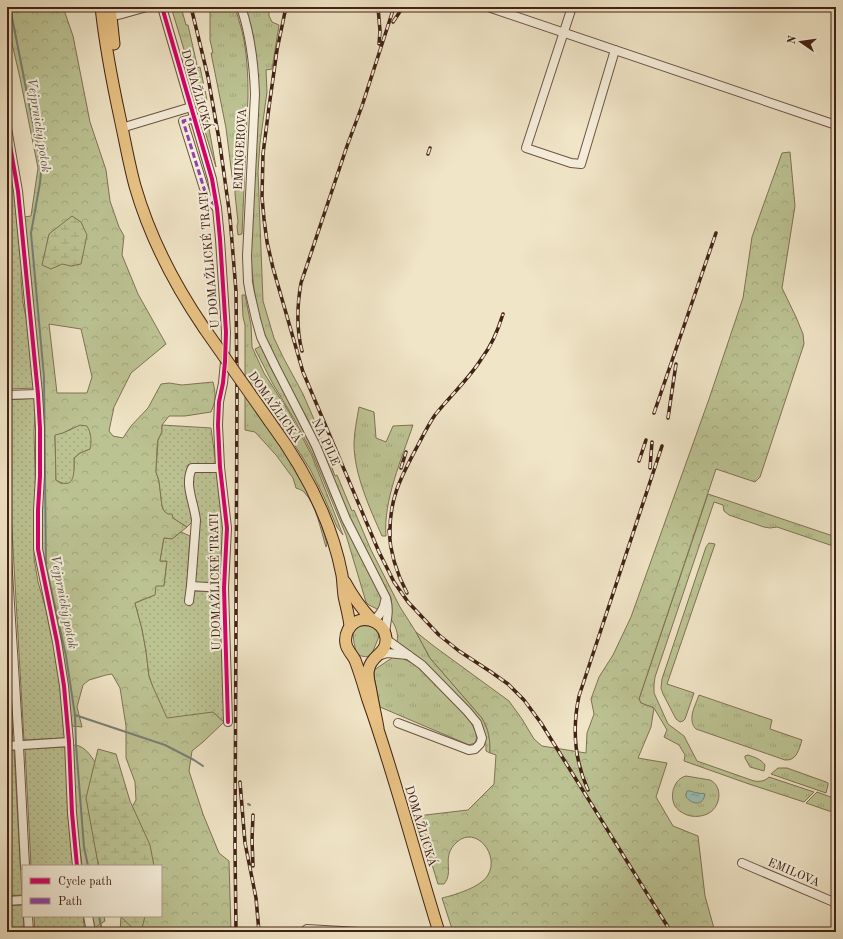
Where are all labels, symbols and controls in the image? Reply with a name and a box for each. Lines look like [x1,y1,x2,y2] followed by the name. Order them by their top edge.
[781,22,821,62] north arrow
[786,34,799,45] text: N
[179,47,217,132] street label: DOMAŽLICKÁ
[25,77,52,173] water label: Vejprnický potok
[233,108,249,190] street label: EMINGEROVA
[194,191,222,329] street label: U DOMAŽLICKÉ TRATI
[245,367,306,445] street label: DOMAŽLICKÁ
[309,417,341,468] street label: NA PILE
[205,513,223,651] street label: U DOMAŽLICKÉ TRATI
[48,554,79,650] water label: Vejprnický potok
[402,783,442,868] street label: DOMAŽLICKÁ
[766,857,821,889] street label: EMILOVA
[22,865,162,917] legend
[58,876,113,888] text: Cycle path
[58,896,83,908] text: Path

